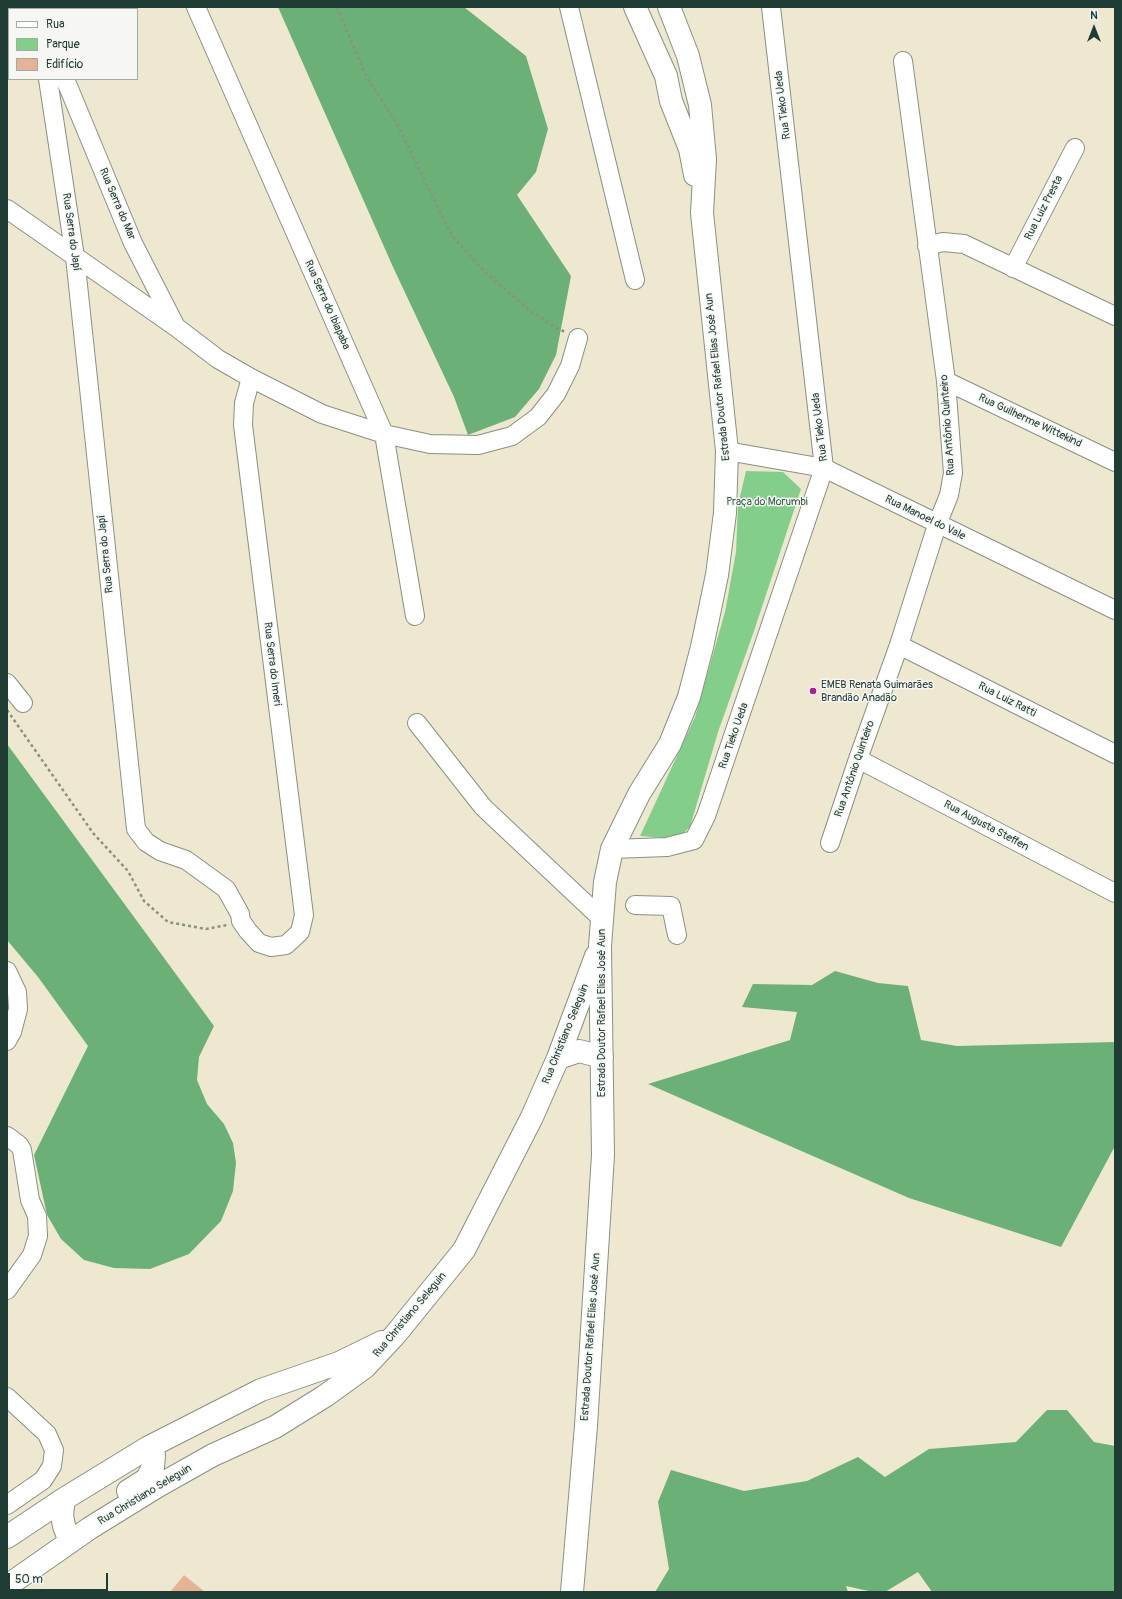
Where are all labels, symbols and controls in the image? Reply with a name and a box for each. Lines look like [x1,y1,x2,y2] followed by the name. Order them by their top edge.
[8,8,138,80] legend
[1074,8,1114,48] north arrow
[1090,9,1098,22] text: N
[46,17,65,32] text: Rua
[46,37,80,52] text: Parque
[46,57,83,72] text: Edifício
[772,70,794,140] street label: Rua Tieko Ueda
[96,166,138,242] street label: Rua Serra do Mar
[1022,174,1066,242] street label: Rua Luiz Presta
[59,192,83,272] street label: Rua Serra do Japí
[301,258,353,352] street label: Rua Serra do Ibiapaba
[703,292,733,462] street label: Estrada Doutor Rafael Elias José Aun
[938,374,958,476] street label: Rua Antônio Quinteiro
[976,391,1084,451] street label: Rua Guilherme Wittekind
[809,392,831,462] street label: Rua Tieko Ueda
[883,493,967,543] street label: Rua Manoel do Vale
[726,495,808,509] park label: Praça do Morumbi
[95,514,117,594] street label: Rua Serra do Japí
[260,621,284,707] street label: Rua Serra do Imeri
[821,678,933,704] place label: EMEB Renata Guimarães Brandão Anadão
[976,680,1038,720] street label: Rua Luiz Ratti
[808,686,818,696] marker: EMEB Renata Guimarães Brandão Anadão
[717,701,751,771] street label: Rua Tieko Ueda
[832,719,878,819] street label: Rua Antônio Quinteiro
[941,798,1031,854] street label: Rua Augusta Steffen
[595,929,609,1097] street label: Estrada Doutor Rafael Elias José Aun
[540,982,592,1086] street label: Rua Christiano Seleguin
[579,1252,603,1422] street label: Estrada Doutor Rafael Elias José Aun
[371,1270,449,1360] street label: Rua Christiano Seleguin
[96,1462,194,1528] street label: Rua Christiano Seleguin
[10,1565,110,1591] scale bar
[15,1572,43,1587] text: 50 m

